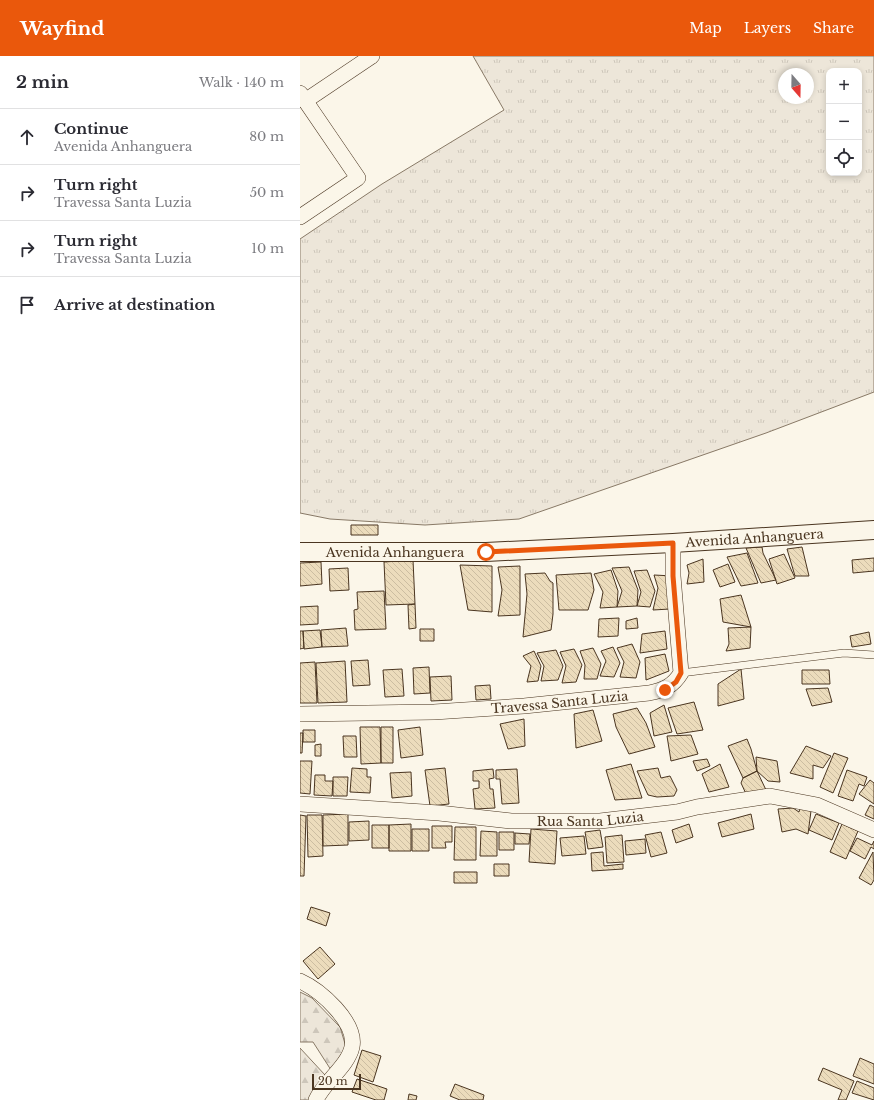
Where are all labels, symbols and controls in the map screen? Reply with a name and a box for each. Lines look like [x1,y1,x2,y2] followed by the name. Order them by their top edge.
[20,17,105,40] text: Wayfind
[689,19,722,37] text: Map
[744,19,791,37] text: Layers
[813,19,854,37] text: Share
[778,68,814,104] north arrow
[826,68,862,176] map controls
[826,68,862,104] button: +
[16,72,69,93] text: 2 min
[199,74,284,91] text: Walk · 140 m
[826,104,862,140] button: −
[54,119,129,138] text: Continue
[16,126,38,148] icon: ahead
[249,128,284,145] text: 80 m
[54,138,192,155] text: Avenida Anhanguera
[826,140,862,176] button: locate
[54,175,137,194] text: Turn right
[16,182,38,204] icon: right
[250,184,284,201] text: 50 m
[54,194,192,211] text: Travessa Santa Luzia
[54,231,137,250] text: Turn right
[16,238,38,260] icon: right
[251,240,284,257] text: 10 m
[54,250,192,267] text: Travessa Santa Luzia
[16,294,38,316] icon: arrive
[54,295,215,314] text: Arrive at destination
[684,525,825,551] street label: Avenida Anhanguera
[477,543,495,561] route start
[325,544,465,561] street label: Avenida Anhanguera
[656,681,674,699] route end
[490,687,630,717] street label: Travessa Santa Luzia
[537,808,645,830] street label: Rua Santa Luzia
[312,1072,361,1091] scale bar
[318,1074,348,1088] text: 20 m

